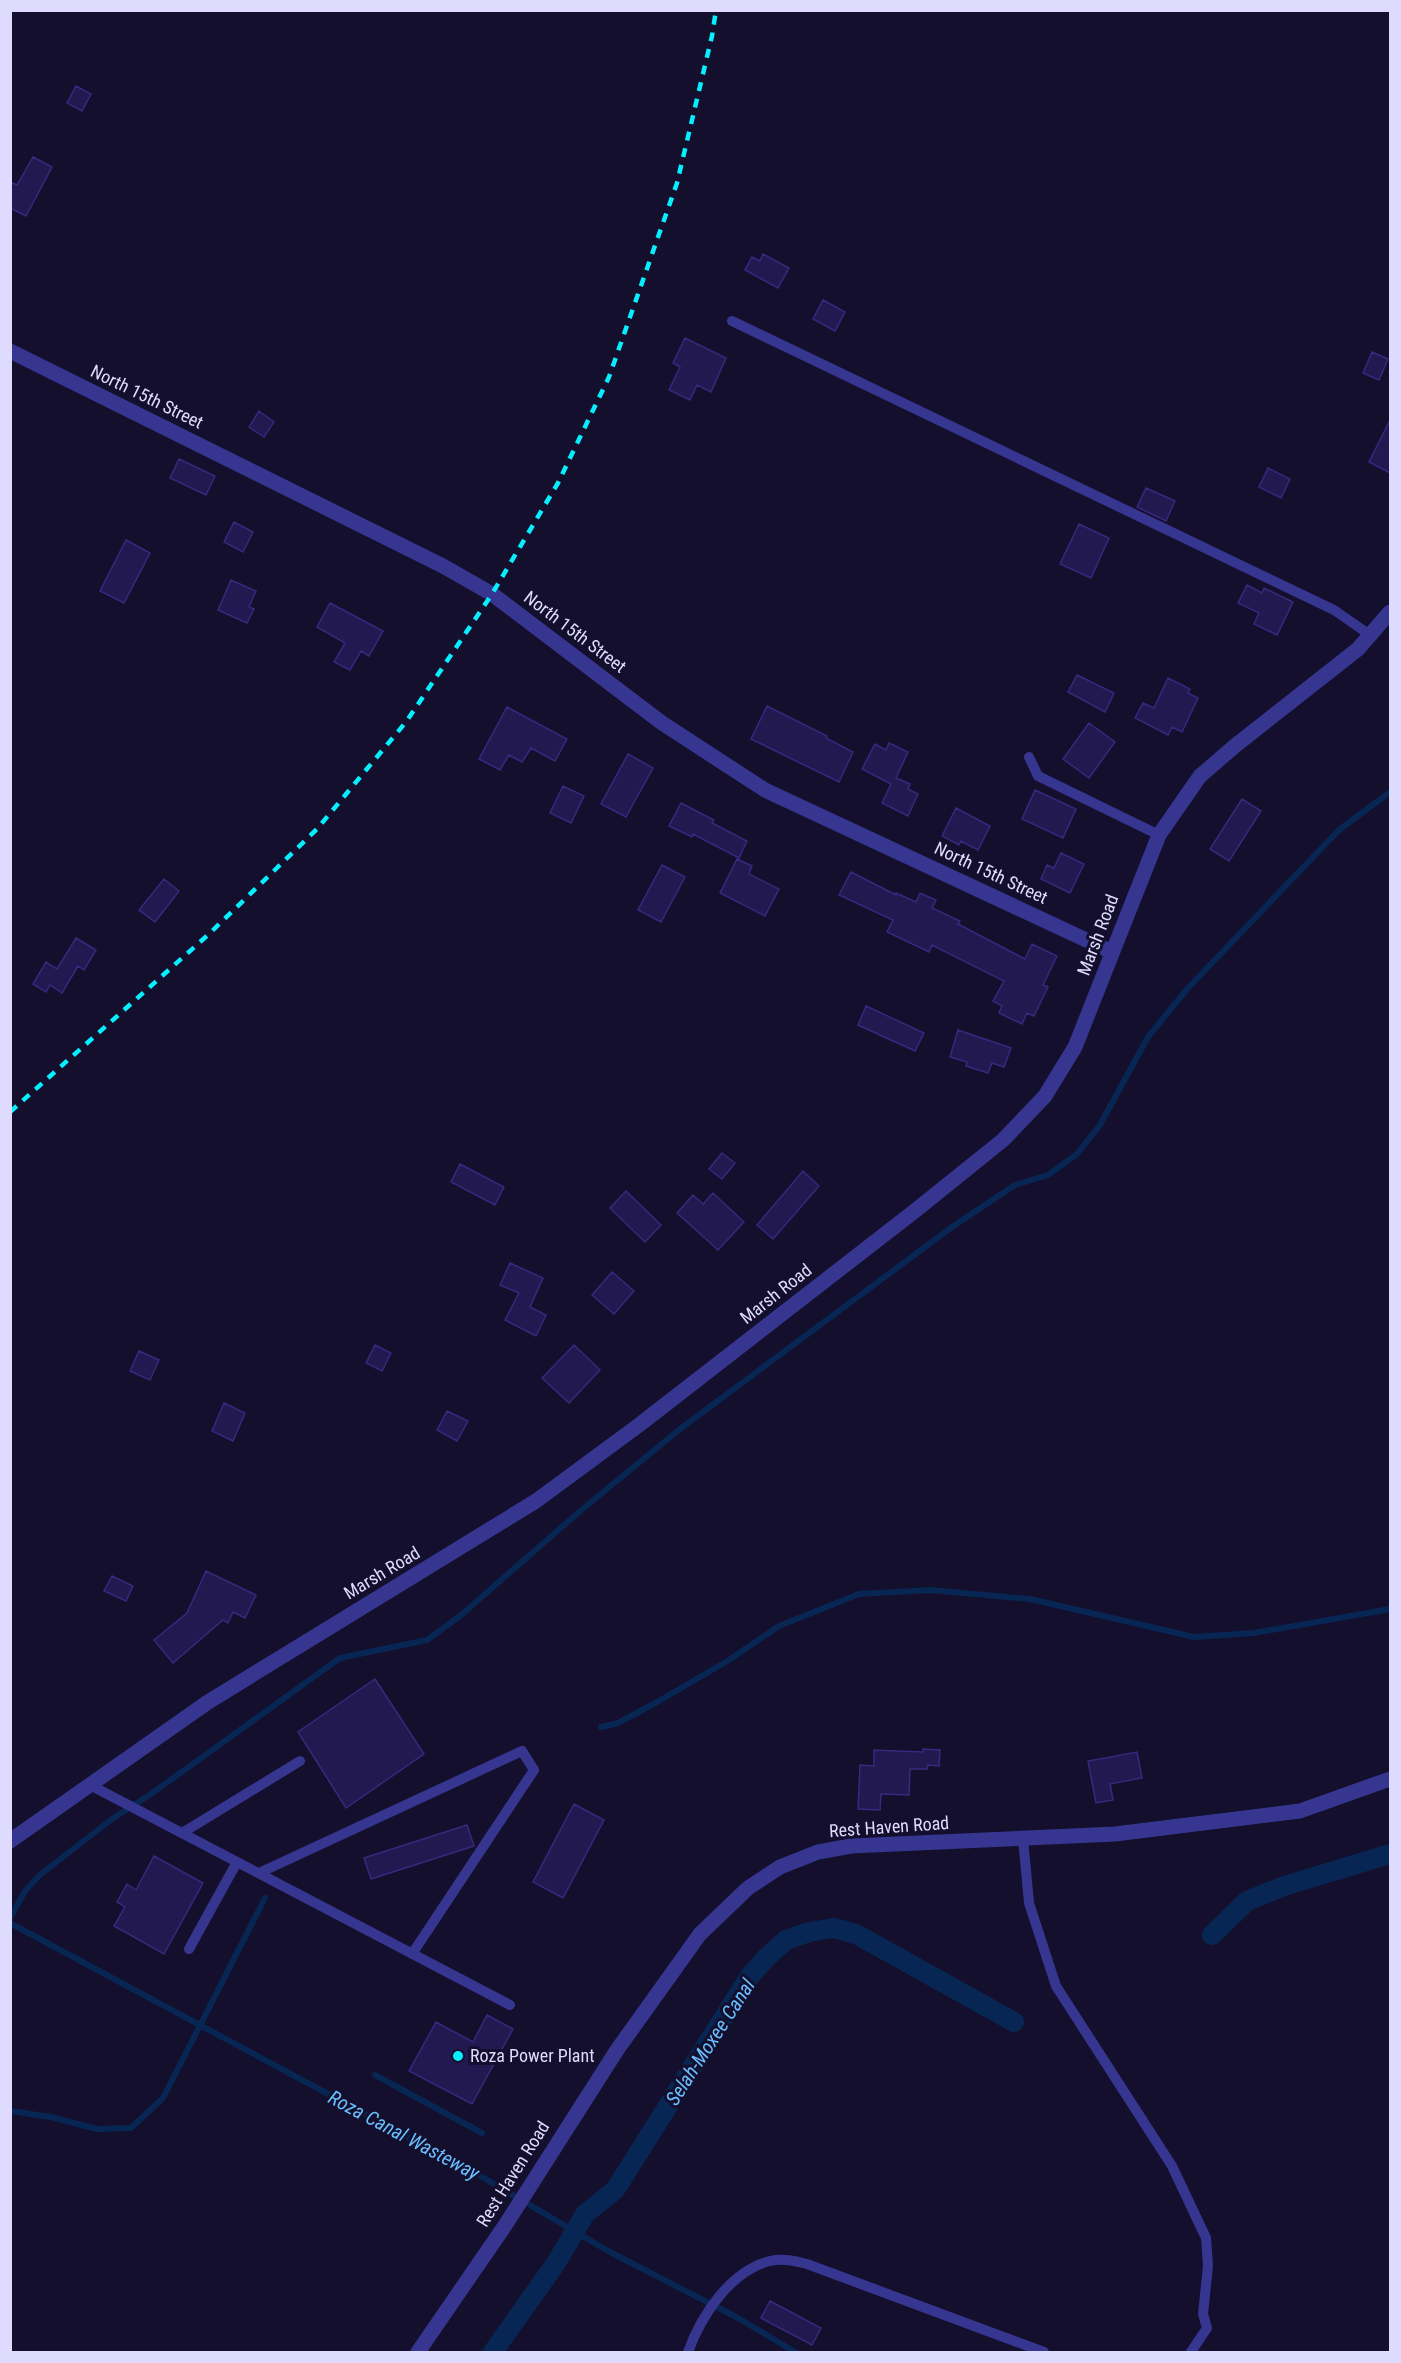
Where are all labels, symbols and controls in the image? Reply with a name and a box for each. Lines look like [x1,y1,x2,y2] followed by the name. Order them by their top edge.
[88,360,207,433] street label: North 15th Street
[520,586,630,677] street label: North 15th Street
[931,837,1051,908] street label: North 15th Street
[1073,891,1123,978] street label: Marsh Road
[736,1259,816,1328] street label: Marsh Road
[340,1542,424,1603] street label: Marsh Road
[828,1812,950,1841] street label: Rest Haven Road
[660,1974,760,2110] water label: Selah-Moxee Canal
[470,2045,595,2066] place label: Roza Power Plant
[451,2049,465,2063] marker: Roza Power Plant
[324,2085,484,2185] water label: Roza Canal Wasteway
[472,2117,553,2230] street label: Rest Haven Road

